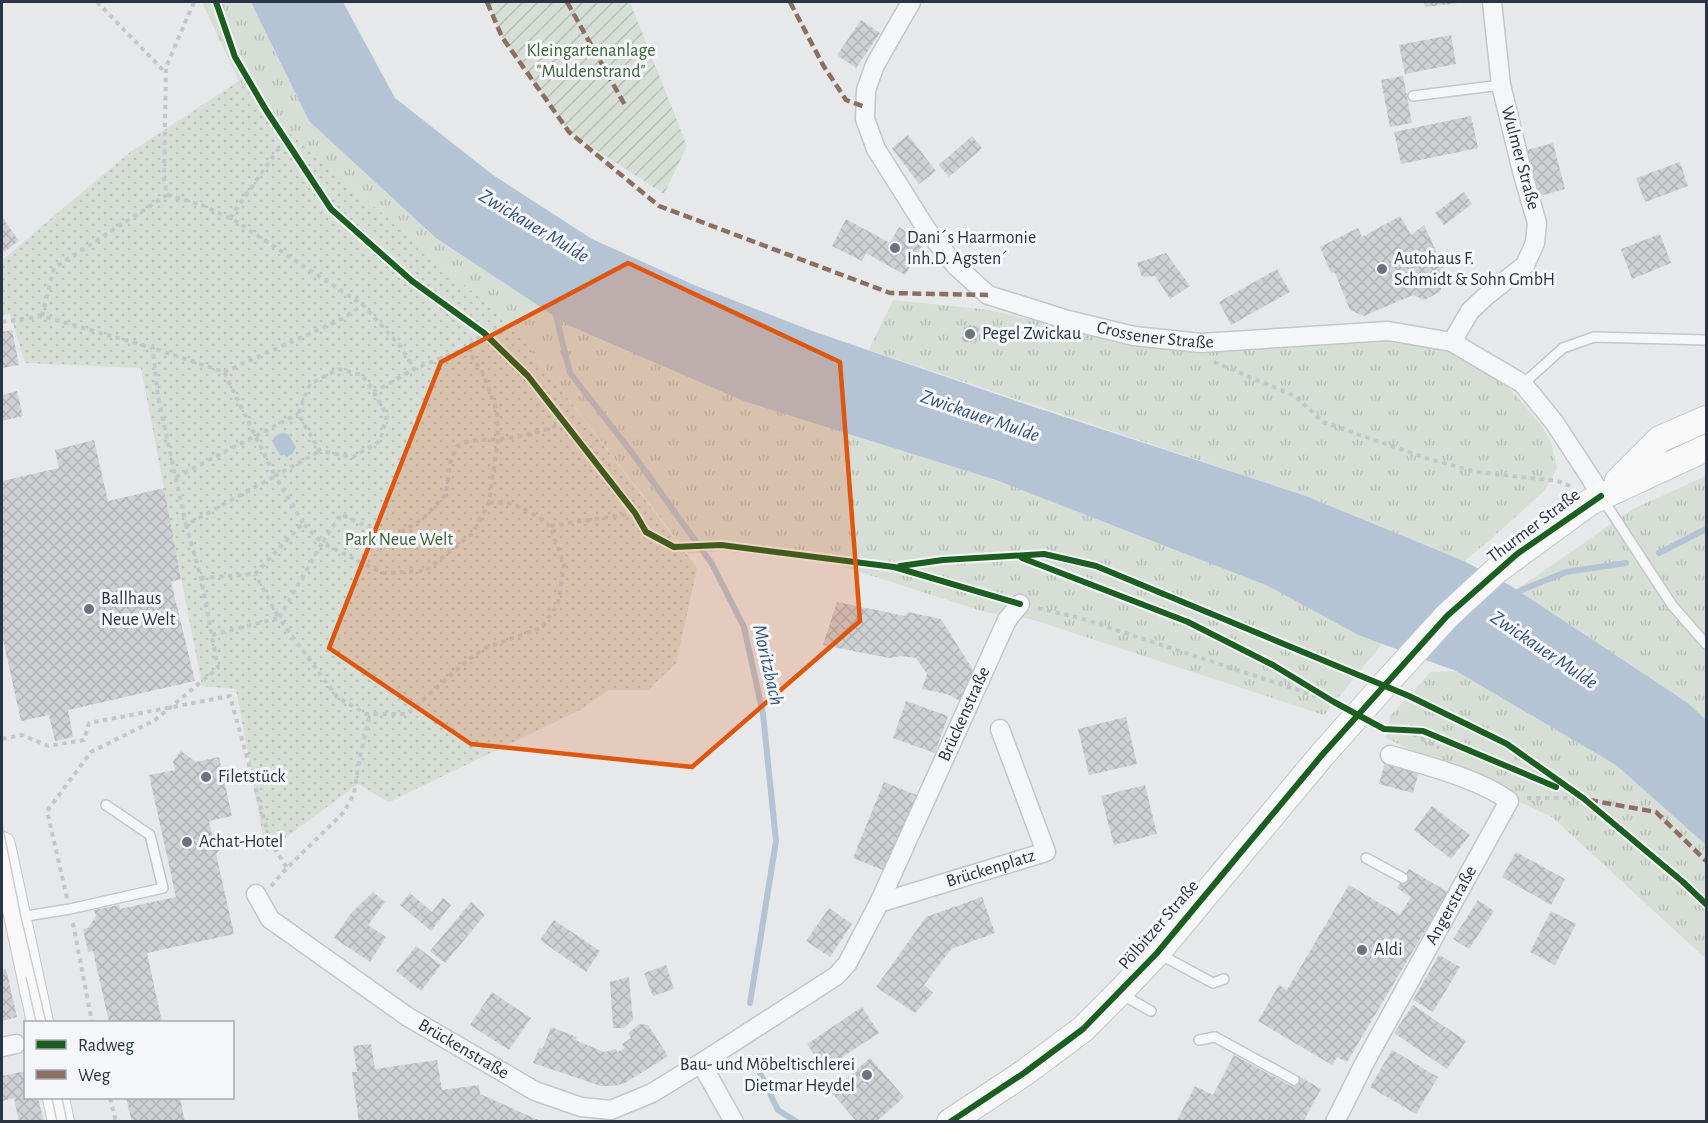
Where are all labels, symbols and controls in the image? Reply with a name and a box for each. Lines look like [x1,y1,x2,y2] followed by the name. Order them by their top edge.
[526,42,656,81] park label: Kleingartenanlage "Muldenstrand"
[1497,104,1543,212] street label: Wulmer Straße
[476,185,593,267] water label: Zwickauer Mulde
[907,229,1036,268] place label: Dani´s Haarmonie Inh.D. Agsten´
[888,241,902,255] marker: Dani´s Haarmonie Inh.D. Agsten´
[1394,250,1555,289] place label: Autohaus F. Schmidt & Sohn GmbH
[1375,262,1389,276] marker: Autohaus F. Schmidt & Sohn GmbH
[1095,318,1214,352] street label: Crossener Straße
[982,325,1081,343] place label: Pegel Zwickau
[963,327,977,341] marker: Pegel Zwickau
[918,386,1042,446] water label: Zwickauer Mulde
[1484,485,1584,567] street label: Thurmer Straße
[345,531,453,549] park label: Park Neue Welt
[101,590,176,629] place label: Ballhaus Neue Welt
[82,602,96,616] marker: Ballhaus Neue Welt
[1487,607,1601,693] water label: Zwickauer Mulde
[749,623,787,707] water label: Moritzbach
[935,664,994,764] street label: Brückenstraße
[218,768,286,786] place label: Filetstück
[199,770,213,784] marker: Filetstück
[199,833,283,851] place label: Achat-Hotel
[180,835,194,849] marker: Achat-Hotel
[944,847,1038,891] street label: Brückenplatz
[1423,863,1480,948] street label: Angerstraße
[1115,877,1203,973] street label: Pölbitzer Straße
[1374,941,1403,959] place label: Aldi
[1355,943,1369,957] marker: Aldi
[415,1016,512,1083] street label: Brückenstraße
[24,1021,234,1099] legend
[78,1037,134,1055] text: Radweg
[680,1056,855,1095] place label: Bau- und Möbeltischlerei Dietmar Heydel
[78,1067,110,1085] text: Weg
[860,1068,874,1082] marker: Bau- und Möbeltischlerei Dietmar Heydel

